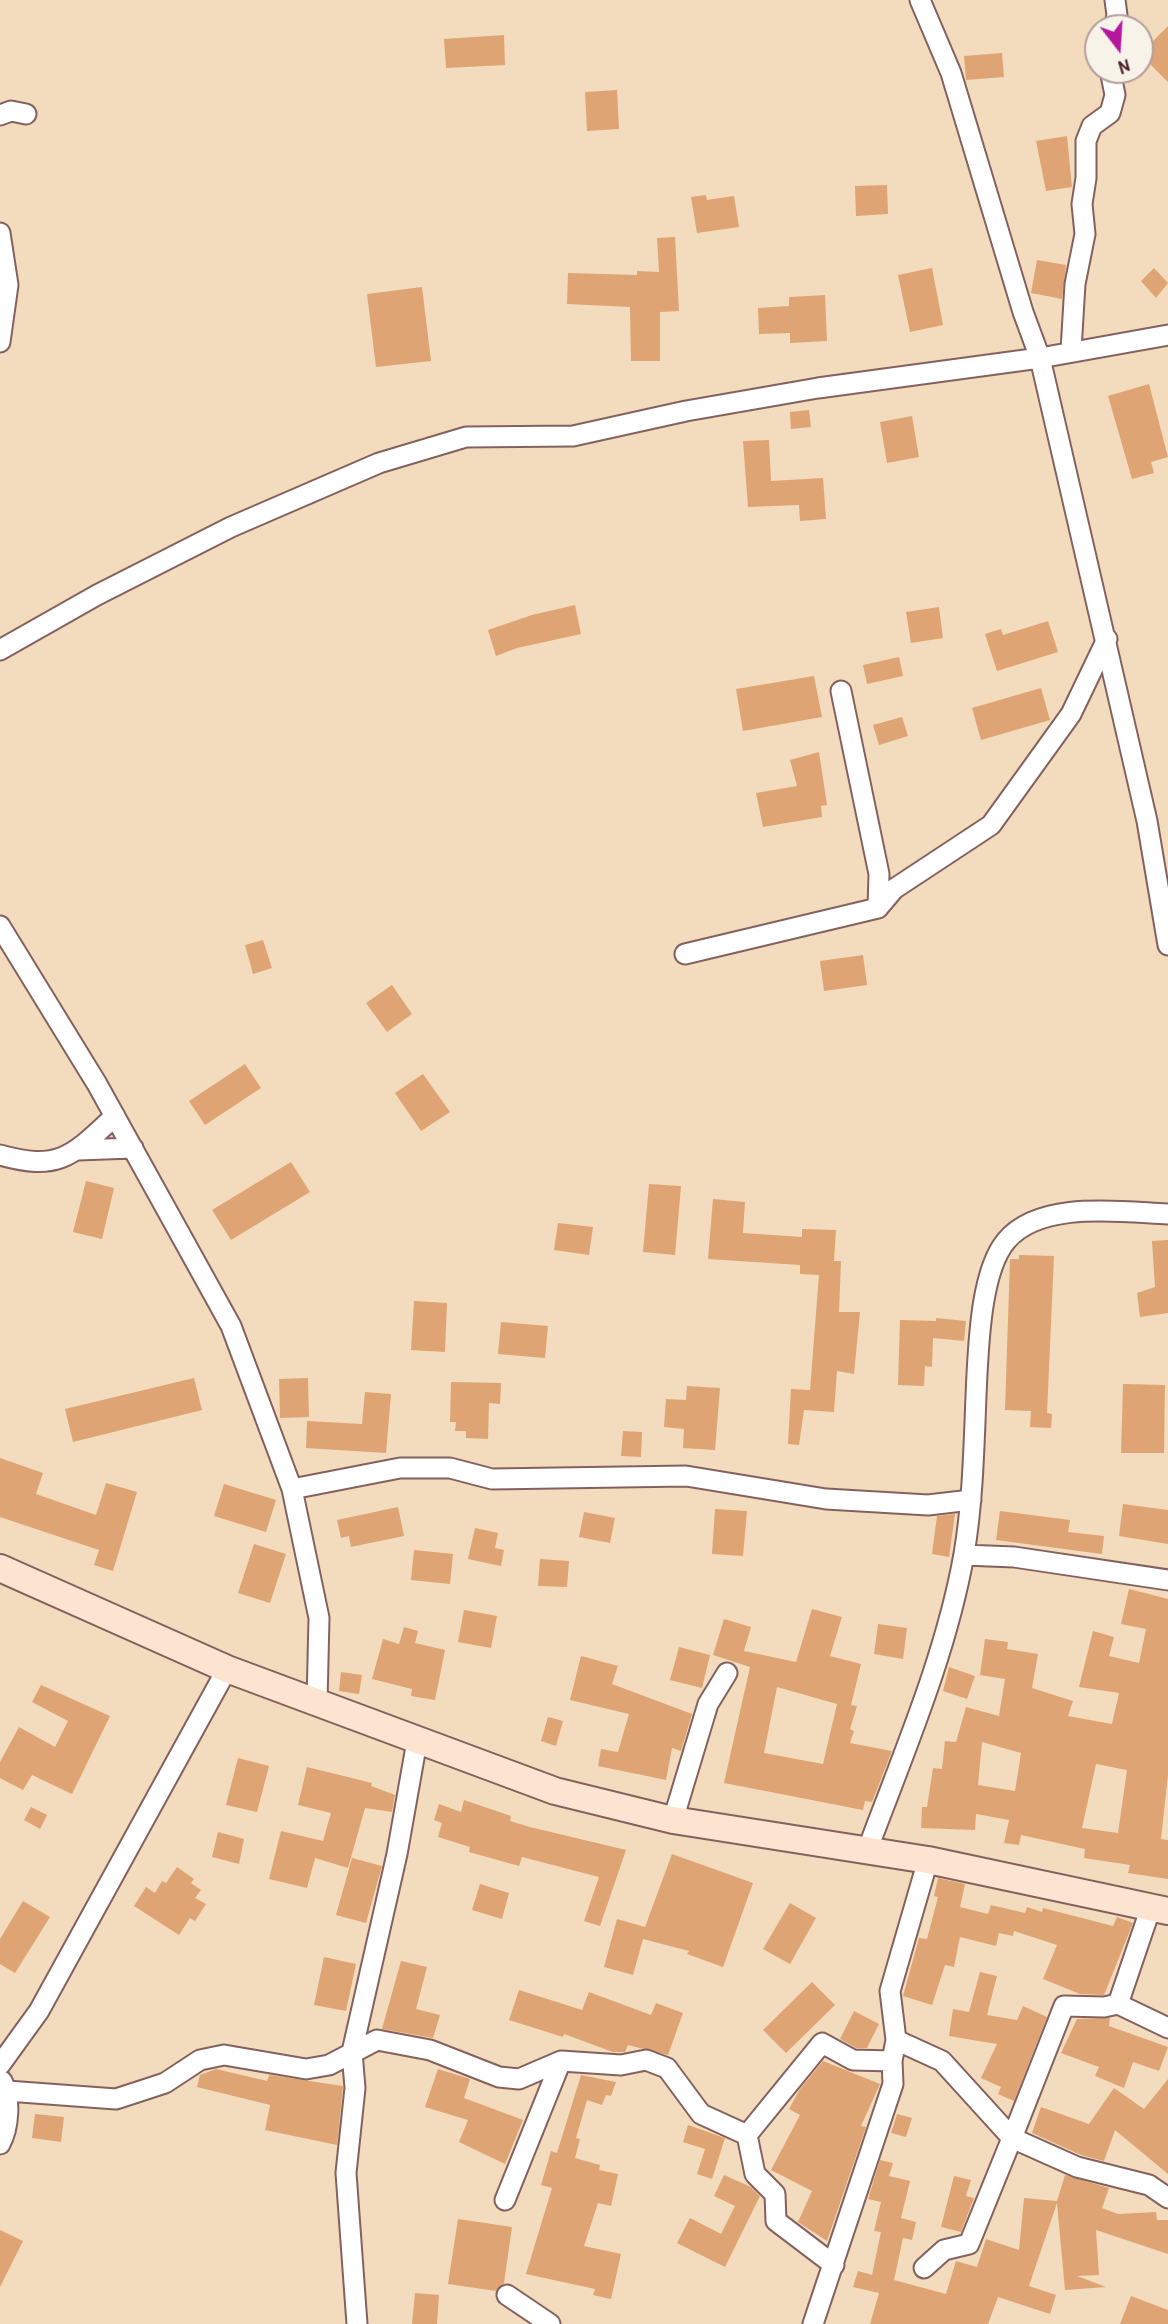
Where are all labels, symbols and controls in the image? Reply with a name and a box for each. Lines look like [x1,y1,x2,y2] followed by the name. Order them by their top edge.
[1084,14,1154,84] north arrow
[1116,53,1133,81] text: N

